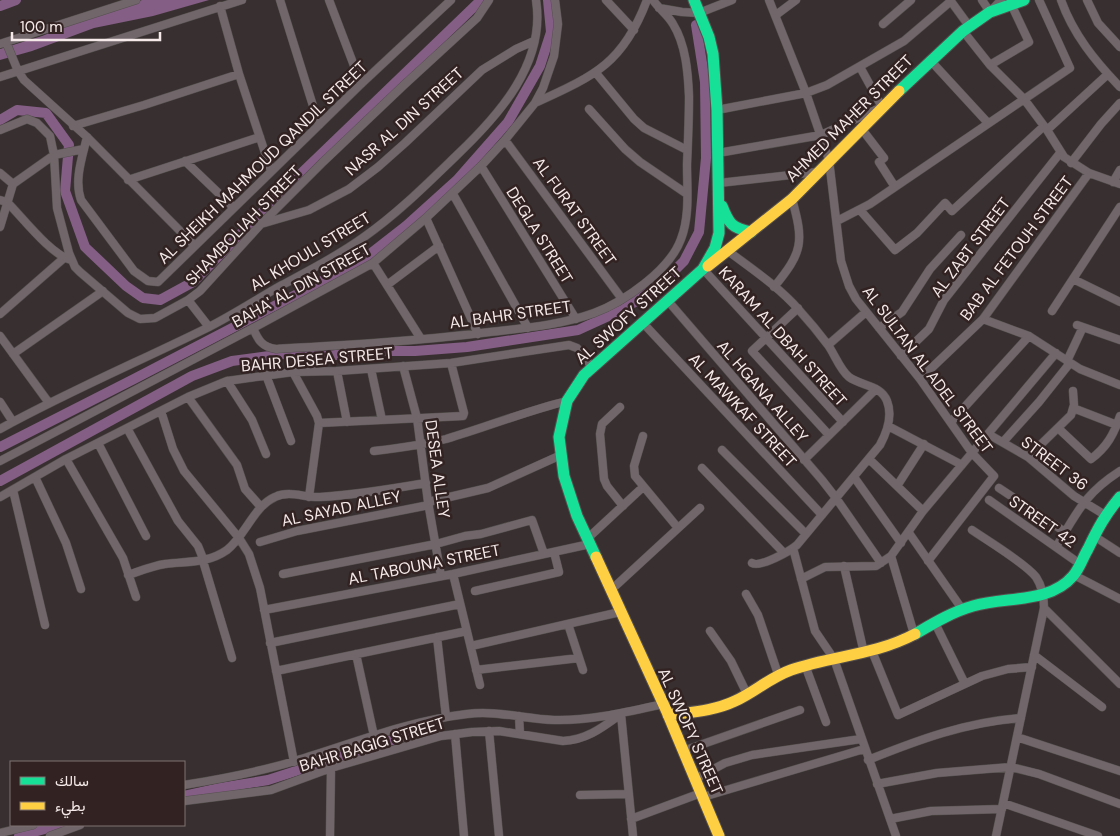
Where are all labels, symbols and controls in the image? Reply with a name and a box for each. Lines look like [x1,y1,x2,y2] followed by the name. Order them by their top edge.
[12,10,160,42] scale bar
[20,17,63,37] text: 100 m
[781,50,917,186] street label: AHMED MAHER STREET
[153,56,372,268] street label: AL SHEIKH MAHMOUD QANDIL STREET
[341,62,468,180] street label: NASR AL DIN STREET
[528,153,621,270] street label: AL FURAT STREET
[181,161,306,290] street label: SHAMBOLIAH STREET
[955,172,1078,325] street label: BAB AL FETOUH STREET
[502,183,578,287] street label: DEGLA STREET
[926,193,1015,301] street label: AL ZABT STREET
[246,207,375,296] street label: AL KHOULI STREET
[228,239,374,332] street label: BAHA' AL DIN STREET
[571,262,686,369] street label: AL SWOFY STREET
[714,262,851,411] street label: KARAM AL DBAH STREET
[858,281,998,457] street label: AL SULTAN AL ADEL STREET
[448,296,572,333] street label: AL BAHR STREET
[712,336,813,447] street label: AL HGANA ALLEY
[240,342,394,377] street label: BAHR DESEA STREET
[684,349,801,472] street label: AL MAWKAF STREET
[420,419,455,520] street label: DESEA ALLEY
[1017,431,1092,495] street label: STREET 36
[279,486,403,531] street label: AL SAYAD ALLEY
[1005,491,1081,552] street label: STREET 42
[346,539,502,590] street label: AL TABOUNA STREET
[653,665,728,798] street label: AL SWOFY STREET
[297,712,447,777] street label: BAHR BAGIG STREET
[10,761,185,826] legend
[55,771,89,791] text: سالك
[55,796,85,819] text: بطيء

